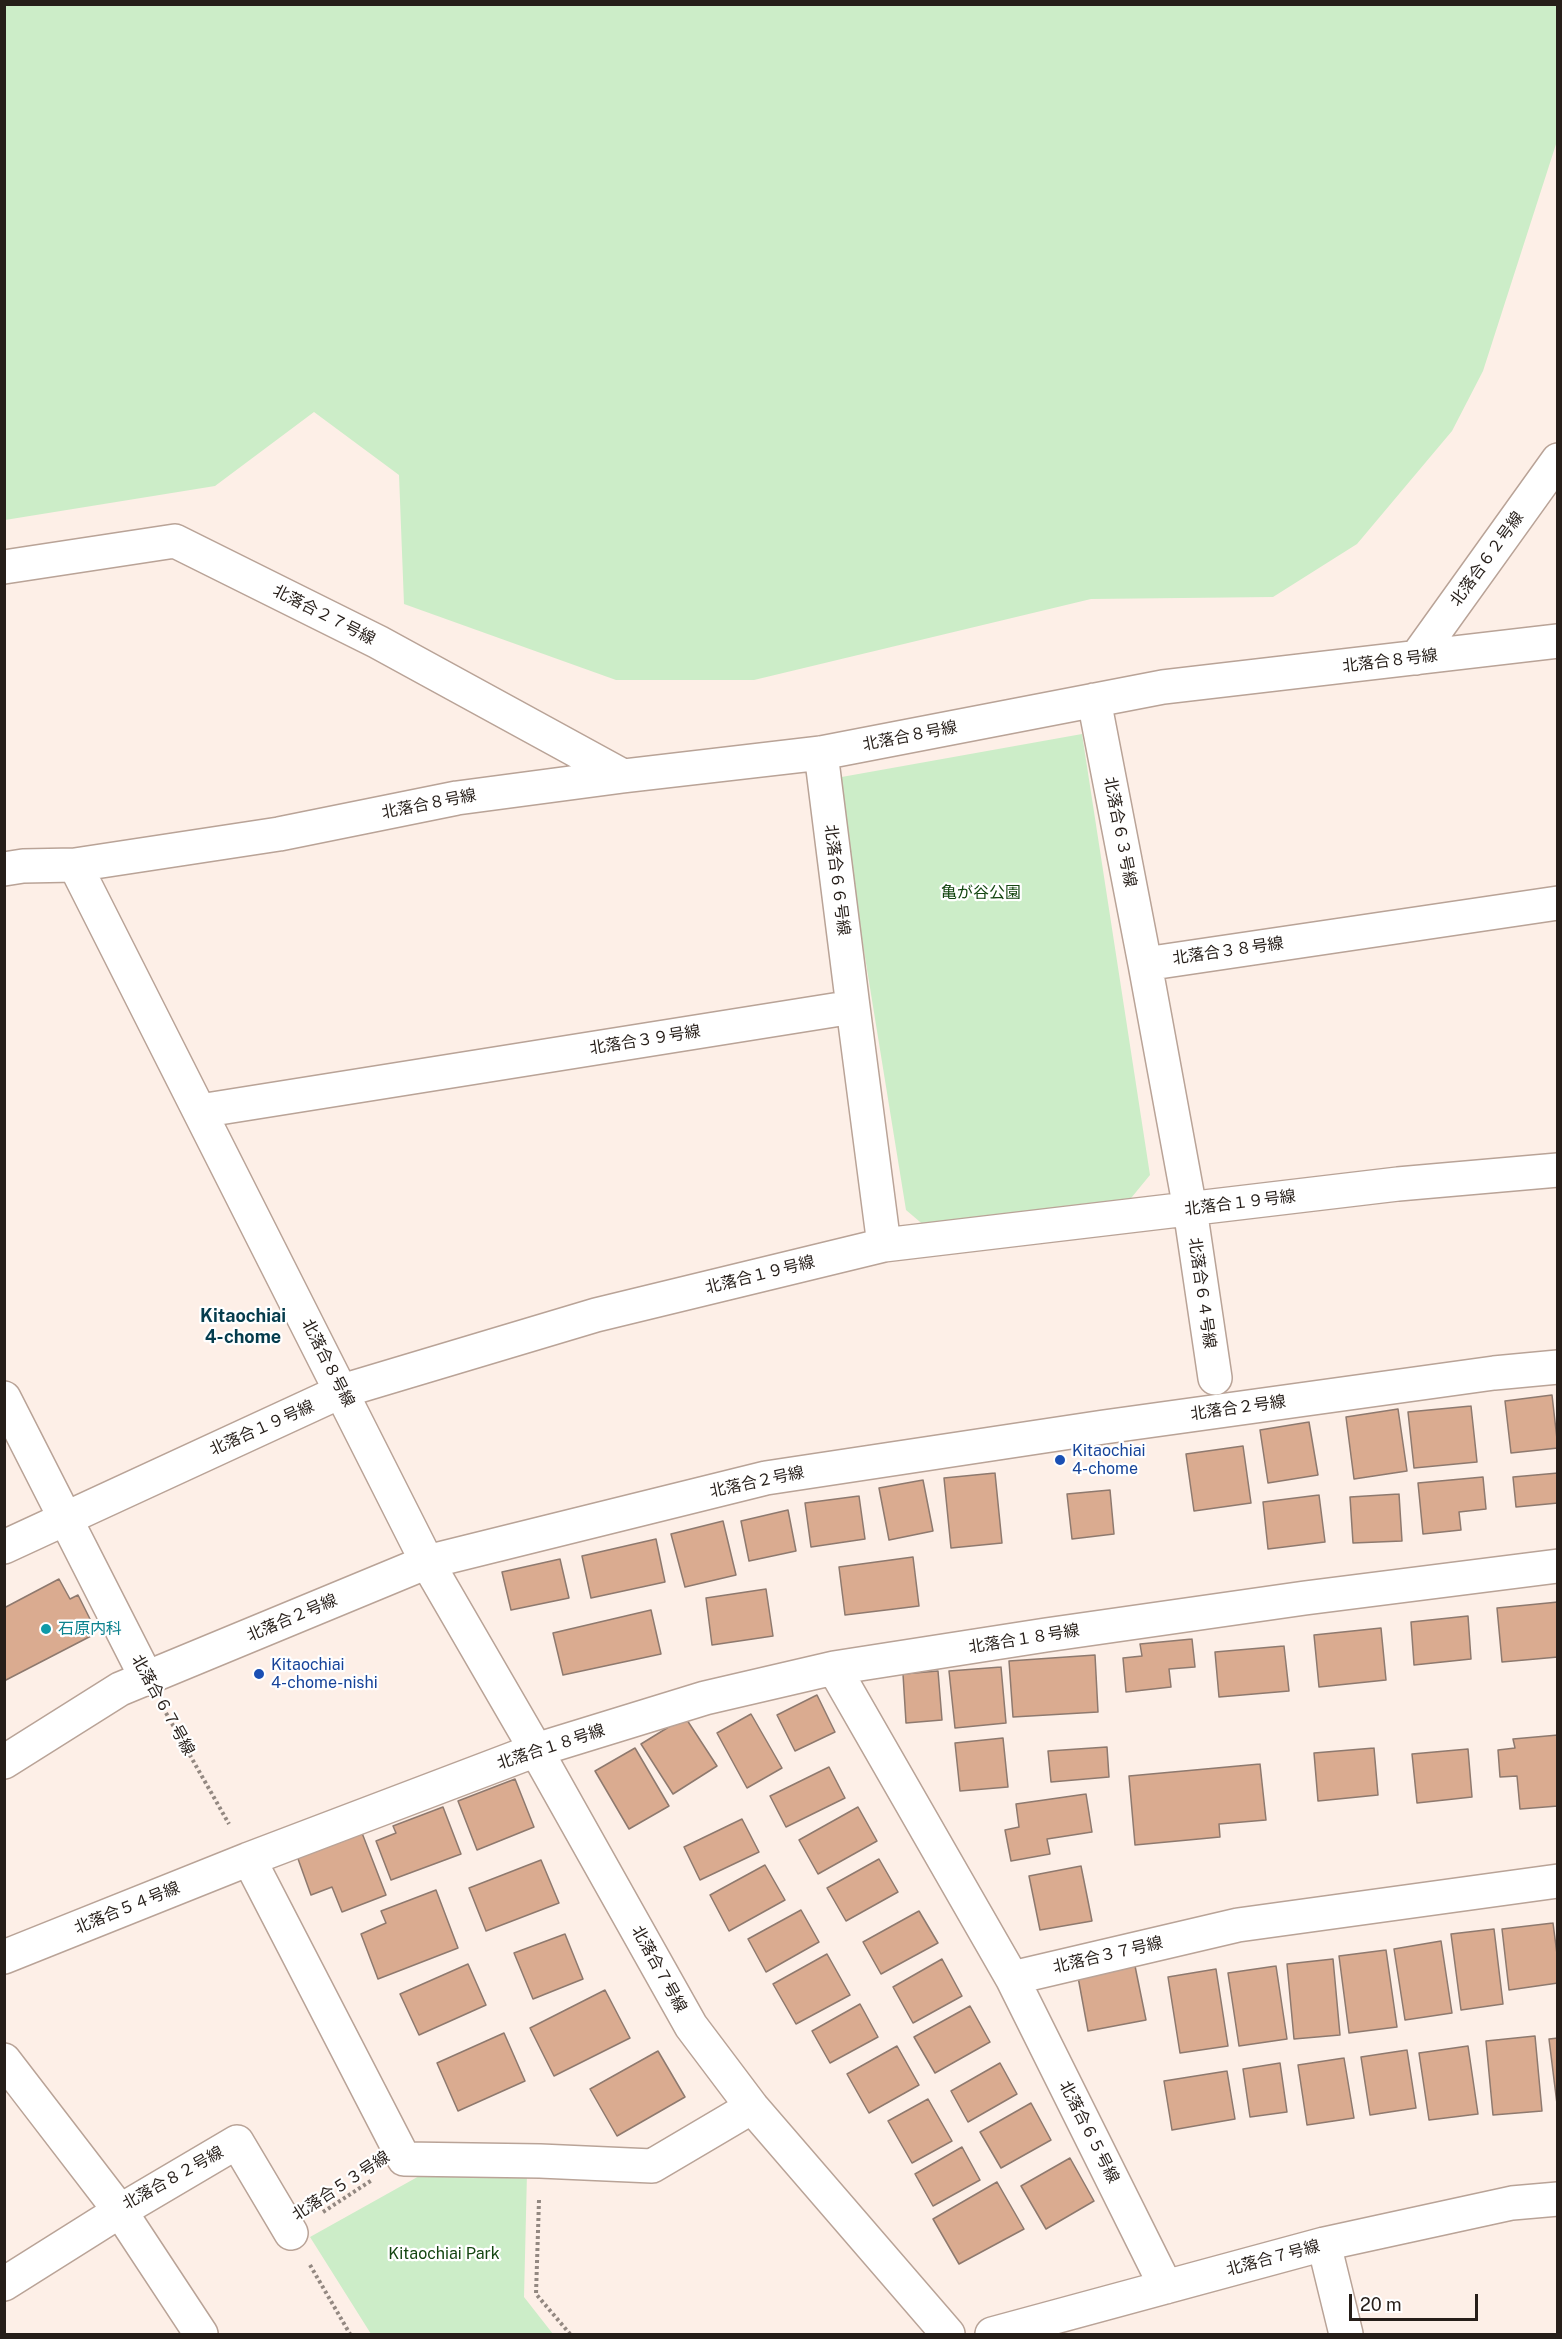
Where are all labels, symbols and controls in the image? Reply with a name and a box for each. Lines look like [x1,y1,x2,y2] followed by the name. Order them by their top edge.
[1446,508,1528,610] street label: 北落合６２号線
[270,581,378,649] street label: 北落合２７号線
[1341,646,1439,676] street label: 北落合８号線
[861,717,959,755] street label: 北落合８号線
[1100,775,1140,889] street label: 北落合６３号線
[380,785,478,823] street label: 北落合８号線
[821,823,853,937] street label: 北落合６６号線
[941,883,1021,903] park label: 亀が谷公園
[1171,934,1285,968] street label: 北落合３８号線
[588,1022,702,1058] street label: 北落合３９号線
[1183,1187,1297,1219] street label: 北落合１９号線
[1185,1236,1219,1350] street label: 北落合６４号線
[703,1252,817,1298] street label: 北落合１９号線
[200,1305,286,1348] district label: Kitaochiai 4-chome
[298,1316,358,1410] street label: 北落合８号線
[1189,1392,1287,1424] street label: 北落合２号線
[207,1396,317,1460] street label: 北落合１９号線
[1072,1441,1146,1479] place label: Kitaochiai 4-chome
[1053,1453,1067,1467] marker: Kitaochiai 4-chome
[708,1463,806,1501] street label: 北落合２号線
[244,1590,340,1646] street label: 北落合２号線
[58,1619,122,1639] place label: 石原内科
[967,1621,1081,1657] street label: 北落合１８号線
[39,1622,53,1636] marker: 石原内科
[127,1651,199,1759] street label: 北落合６７号線
[271,1655,378,1693] place label: Kitaochiai 4-chome-nishi
[252,1667,266,1681] marker: Kitaochiai 4-chome-nishi
[495,1721,607,1773] street label: 北落合１８号線
[71,1878,183,1938] street label: 北落合５４号線
[627,1922,691,2016] street label: 北落合７号線
[1051,1933,1165,1977] street label: 北落合３７号線
[1055,2078,1123,2186] street label: 北落合６５号線
[119,2142,227,2214] street label: 北落合８２号線
[289,2147,393,2225] street label: 北落合５３号線
[1224,2236,1322,2280] street label: 北落合７号線
[388,2244,500,2264] park label: Kitaochiai Park
[1352,2282,1481,2320] scale bar
[1360,2294,1402,2315] text: 20 m

